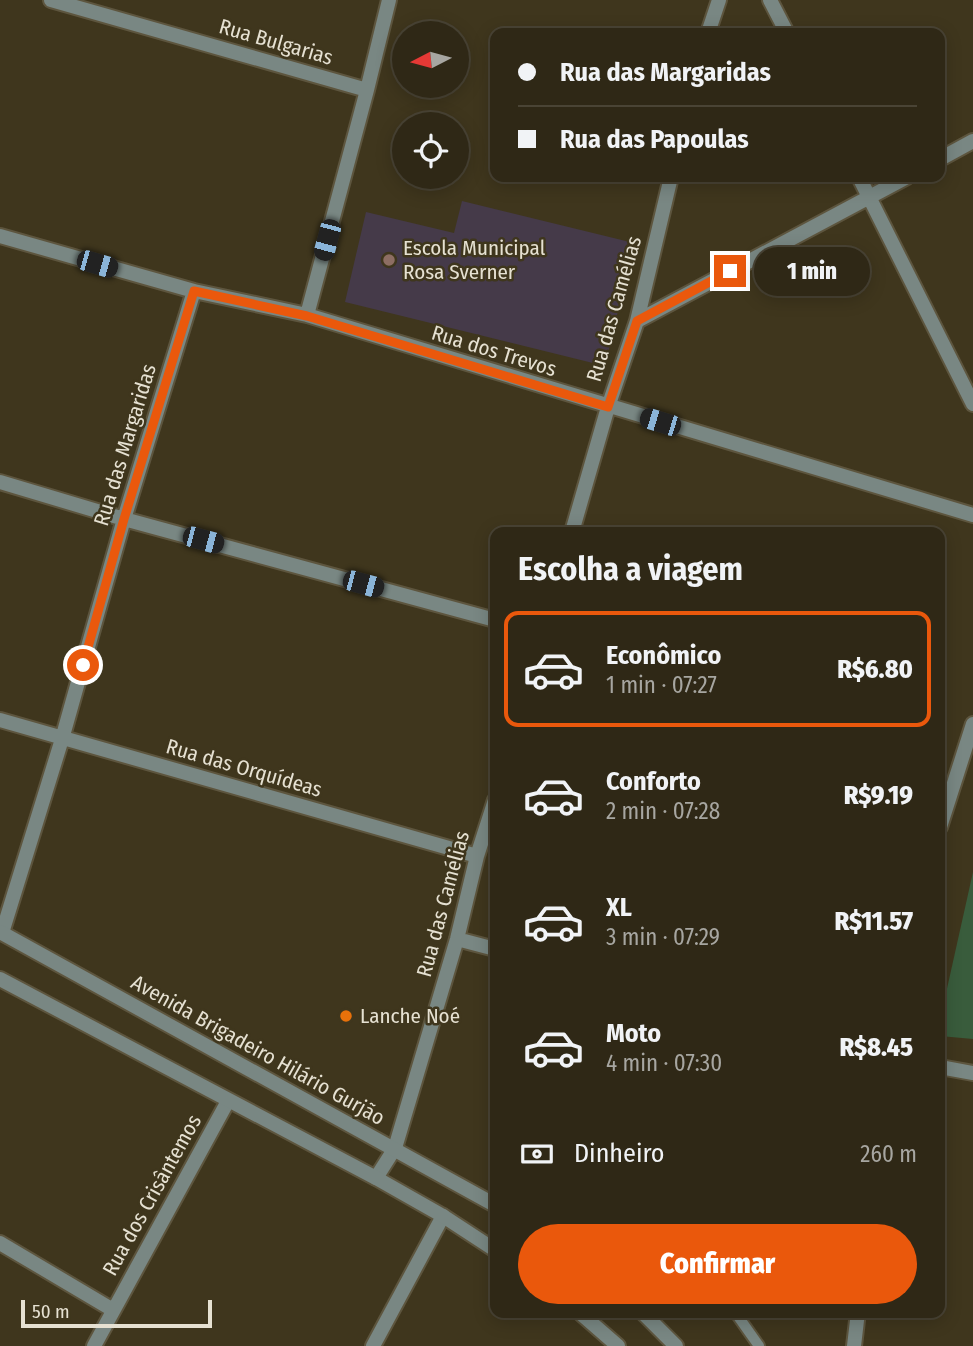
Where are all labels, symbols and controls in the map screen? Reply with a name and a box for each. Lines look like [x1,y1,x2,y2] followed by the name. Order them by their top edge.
[216,13,336,71] street label: Rua Bulgarias
[392,21,469,98] north arrow
[392,21,469,189] map controls
[560,57,771,88] text: Rua das Margaridas
[392,112,469,189] button: locate
[560,124,749,155] text: Rua das Papoulas
[312,217,343,263] car
[581,233,647,385] street label: Rua das Camélias
[403,235,546,285] place label: Escola Municipal Rosa Sverner
[754,246,870,296] callout: 1 min
[74,248,121,280] car
[381,252,397,268] marker: Escola Municipal Rosa Sverner
[714,255,746,287] route end
[787,257,837,285] text: 1 min
[428,320,560,382] street label: Rua dos Trevos
[88,361,162,529] street label: Rua das Margaridas
[637,406,684,438] car
[180,524,227,556] car
[518,550,743,588] text: Escolha a viagem
[340,568,387,600] car
[522,638,585,701] icon: car
[606,640,721,671] text: Econômico
[67,649,99,681] route start
[837,654,913,685] text: R$6.80
[606,671,717,699] text: 1 min · 07:27
[163,733,325,803] street label: Rua das Orquídeas
[522,764,585,827] icon: car
[606,766,701,797] text: Conforto
[844,780,913,811] text: R$9.19
[606,797,720,825] text: 2 min · 07:28
[411,828,475,980] street label: Rua das Camélias
[522,890,585,953] icon: car
[606,892,632,923] text: XL
[834,906,913,937] text: R$11.57
[606,923,720,951] text: 3 min · 07:29
[127,969,389,1131] street label: Avenida Brigadeiro Hilário Gurjão
[360,1003,460,1029] place label: Lanche Noé
[338,1008,354,1024] marker: Lanche Noé
[522,1016,585,1079] icon: car
[606,1018,661,1049] text: Moto
[840,1032,913,1063] text: R$8.45
[606,1049,722,1077] text: 4 min · 07:30
[97,1110,207,1280] street label: Rua dos Crisântemos
[518,1135,556,1173] icon: cash
[574,1138,664,1169] text: Dinheiro
[860,1140,917,1168] text: 260 m
[518,1224,917,1304] button: Confirmar
[21,1297,212,1329] scale bar
[32,1300,70,1323] text: 50 m

